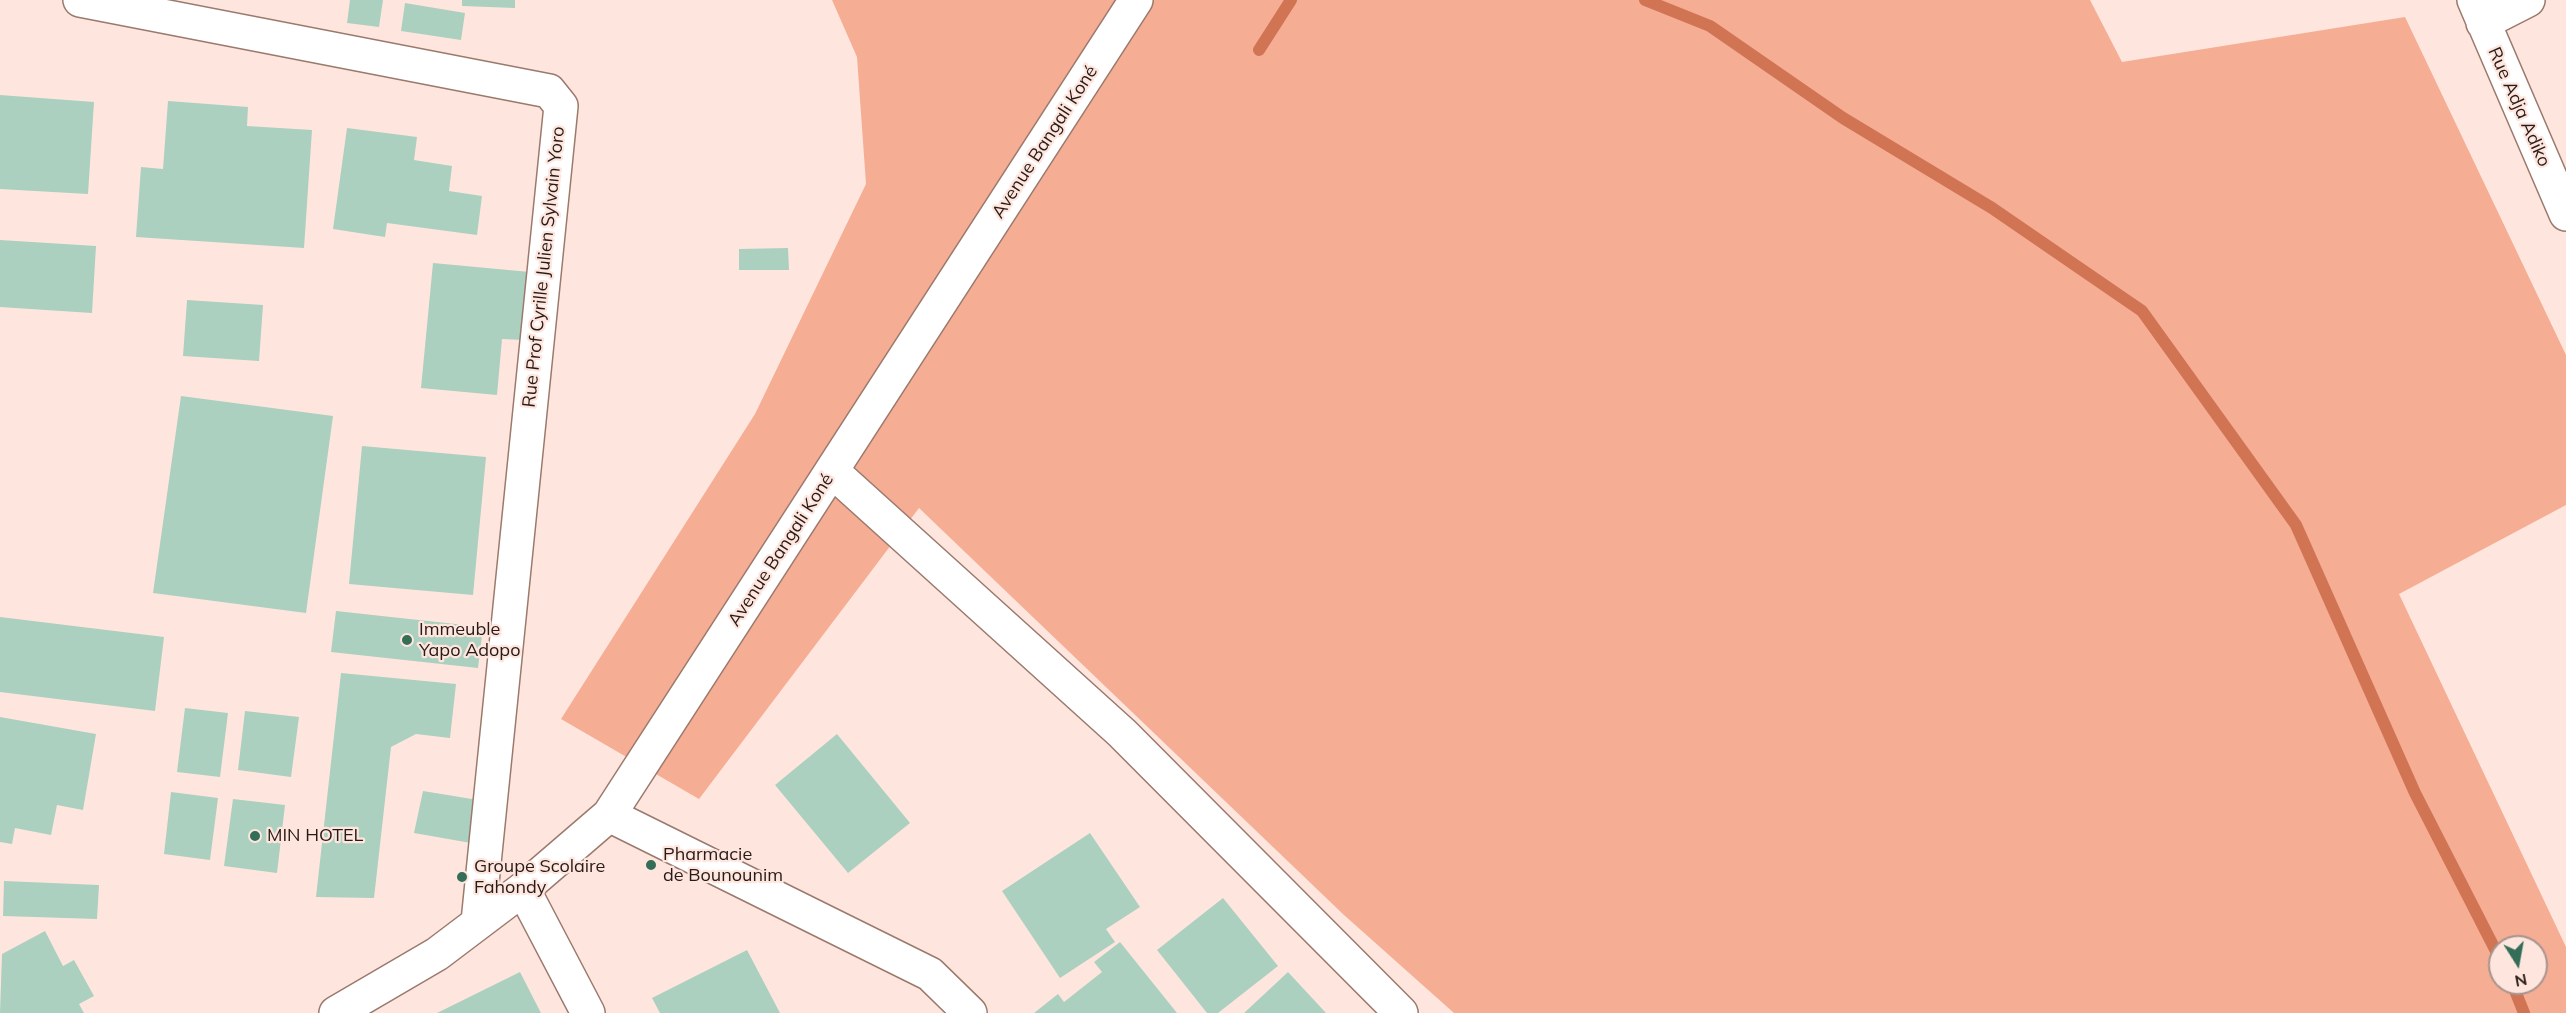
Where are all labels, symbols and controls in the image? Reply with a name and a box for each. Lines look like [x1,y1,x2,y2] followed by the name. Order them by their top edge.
[2483,44,2555,170] street label: Rue Adja Adiko
[988,62,1102,222] street label: Avenue Bangali Koné
[518,125,570,409] street label: Rue Prof Cyrille Julien Sylvain Yoro
[724,470,838,630] street label: Avenue Bangali Koné
[419,619,520,662] place label: Immeuble Yapo Adopo
[400,633,414,647] marker: Immeuble Yapo Adopo
[267,825,363,847] place label: MIN HOTEL
[248,829,262,843] marker: MIN HOTEL
[663,844,783,886] place label: Pharmacie de Bounounim
[474,856,605,898] place label: Groupe Scolaire Fahondy
[644,858,658,872] marker: Pharmacie de Bounounim
[455,870,469,884] marker: Groupe Scolaire Fahondy
[2488,935,2548,995] north arrow
[2513,970,2529,992] text: N

